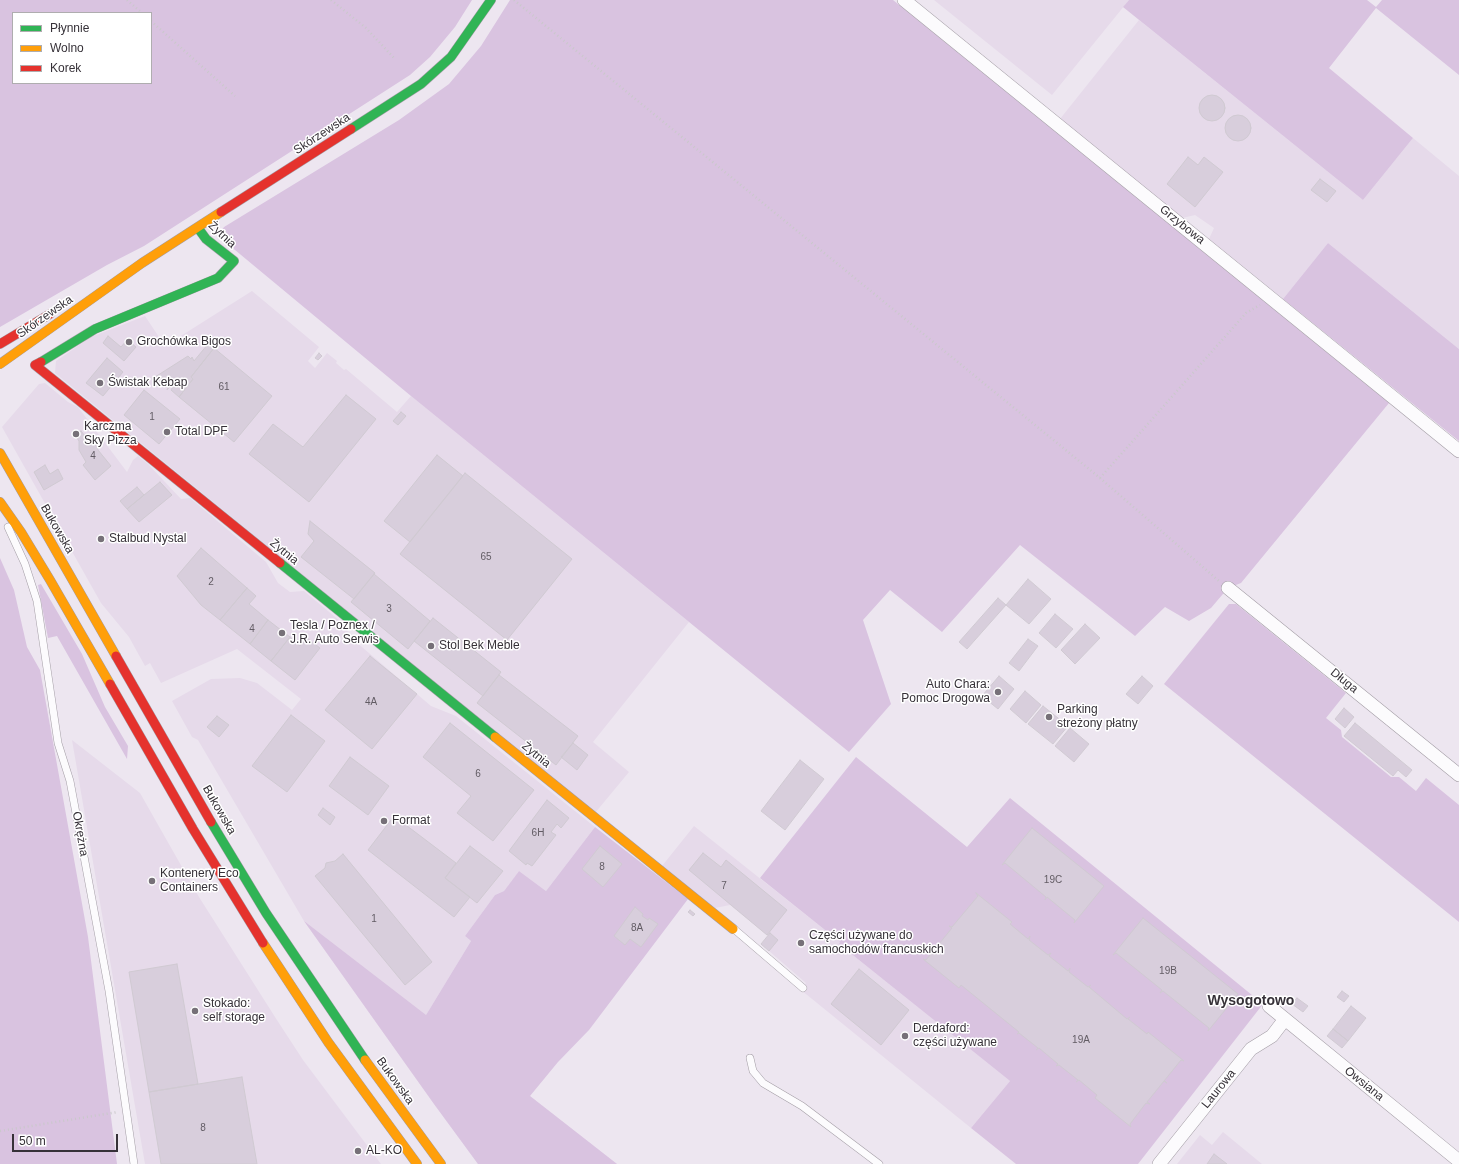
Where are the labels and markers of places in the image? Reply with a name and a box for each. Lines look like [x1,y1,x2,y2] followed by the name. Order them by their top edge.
[137,335,231,349] place label: Grochówka Bigos
[124,337,134,347] marker: Grochówka Bigos
[108,376,187,390] place label: Świstak Kebap
[95,378,105,388] marker: Świstak Kebap
[84,420,137,448] place label: Karczma Sky Pizza
[175,425,228,439] place label: Total DPF
[162,427,172,437] marker: Total DPF
[71,429,81,439] marker: Karczma Sky Pizza
[109,532,186,546] place label: Stalbud Nystal
[96,534,106,544] marker: Stalbud Nystal
[290,619,379,647] place label: Tesla / Poznex / J.R. Auto Serwis
[277,628,287,638] marker: Tesla / Poznex / J.R. Auto Serwis
[439,639,520,653] place label: Stol Bek Meble
[426,641,436,651] marker: Stol Bek Meble
[901,678,990,706] place label: Auto Chara: Pomoc Drogowa
[993,687,1003,697] marker: Auto Chara: Pomoc Drogowa
[1057,703,1138,731] place label: Parking streżony płatny
[1044,712,1054,722] marker: Parking streżony płatny
[392,814,430,828] place label: Format
[379,816,389,826] marker: Format
[160,867,239,895] place label: Kontenery Eco Containers
[147,876,157,886] marker: Kontenery Eco Containers
[809,929,944,957] place label: Części używane do samochodów francuskich
[796,938,806,948] marker: Części używane do samochodów francuskich
[203,997,265,1025] place label: Stokado: self storage
[190,1006,200,1016] marker: Stokado: self storage
[913,1022,997,1050] place label: Derdaford: części używane
[900,1031,910,1041] marker: Derdaford: części używane
[366,1144,402,1158] place label: AL-KO
[353,1146,363,1156] marker: AL-KO

